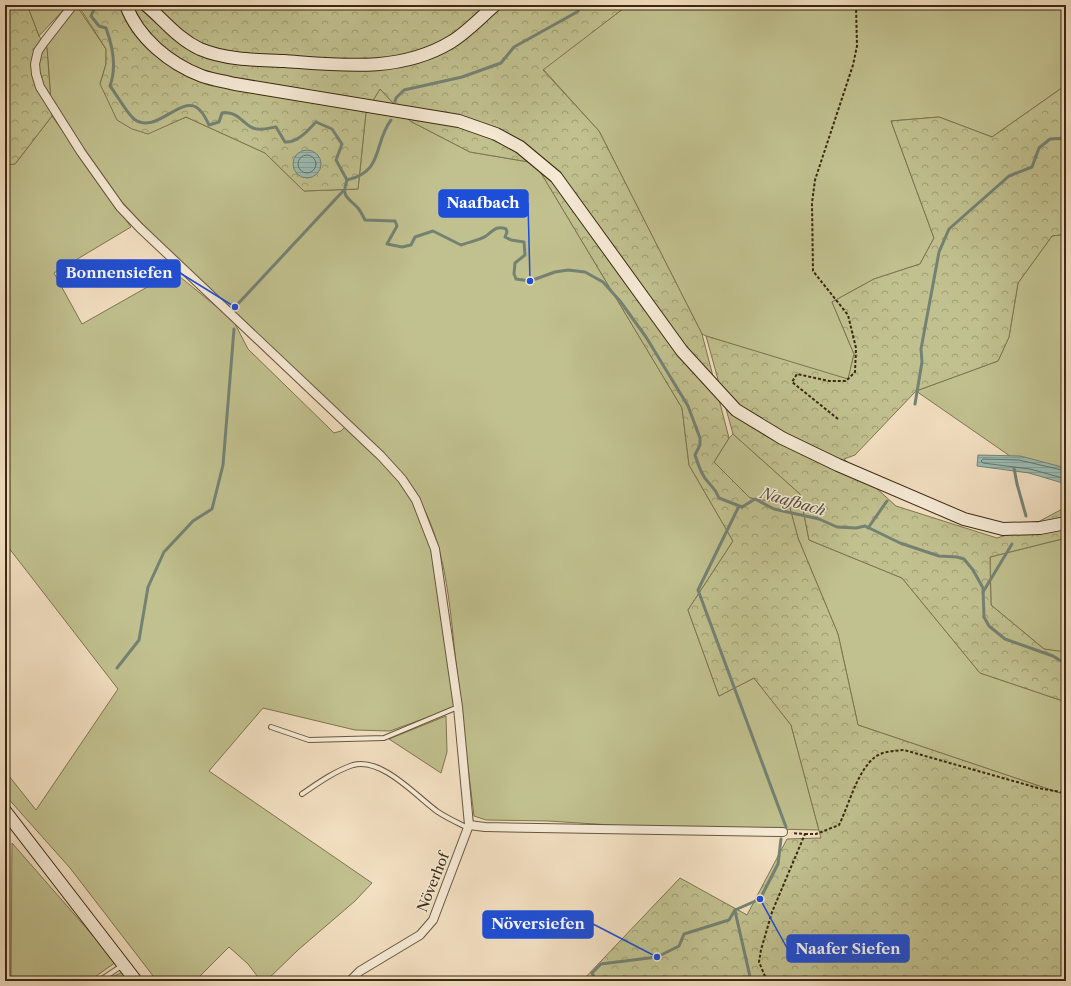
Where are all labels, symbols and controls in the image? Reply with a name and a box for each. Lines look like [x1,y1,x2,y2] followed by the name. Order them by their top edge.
[439,190,528,217] callout: Naafbach
[446,193,520,212] text: Naafbach
[57,260,180,287] callout: Bonnensiefen
[65,263,173,282] text: Bonnensiefen
[757,483,828,520] water label: Naafbach
[413,848,454,914] street label: Növerhof
[483,911,593,938] callout: Növersiefen
[491,914,586,933] text: Növersiefen
[787,935,909,962] callout: Naafer Siefen
[795,939,901,958] text: Naafer Siefen

